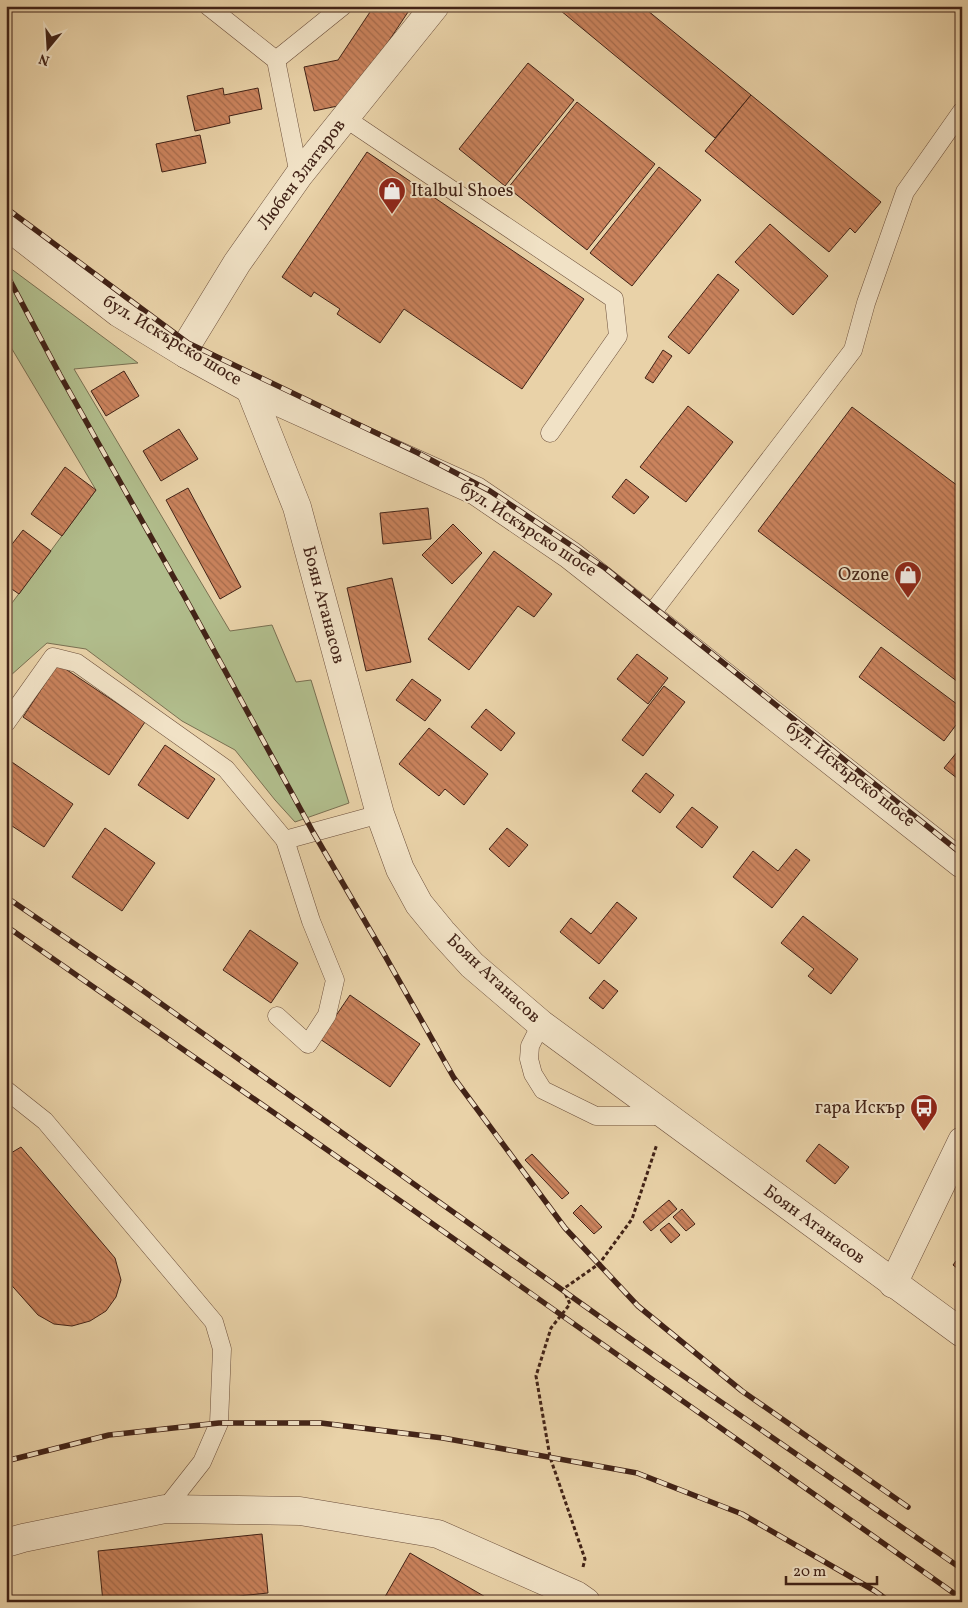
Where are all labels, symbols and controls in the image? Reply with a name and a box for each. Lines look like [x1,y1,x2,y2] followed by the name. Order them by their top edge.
[22,22,72,72] north arrow
[37,48,52,70] text: N
[252,114,352,236] street label: Любен Златаров
[377,176,407,215] shop icon: Italbul Shoes
[411,179,514,204] place label: Italbul Shoes
[98,289,246,393] street label: бул. Искърско шосе
[455,476,601,584] street label: бул. Искърско шосе
[295,543,351,667] street label: Боян Атанасов
[893,560,923,599] shop icon: Ozone
[838,563,889,588] place label: Ozone
[780,716,920,834] street label: бул. Искърско шосе
[440,929,546,1029] street label: Боян Атанасов
[909,1093,939,1132] bus stop icon: гара Искър
[815,1096,905,1121] place label: гара Искър
[758,1179,870,1271] street label: Боян Атанасов
[786,1553,877,1585] scale bar
[793,1562,826,1583] text: 20 m

